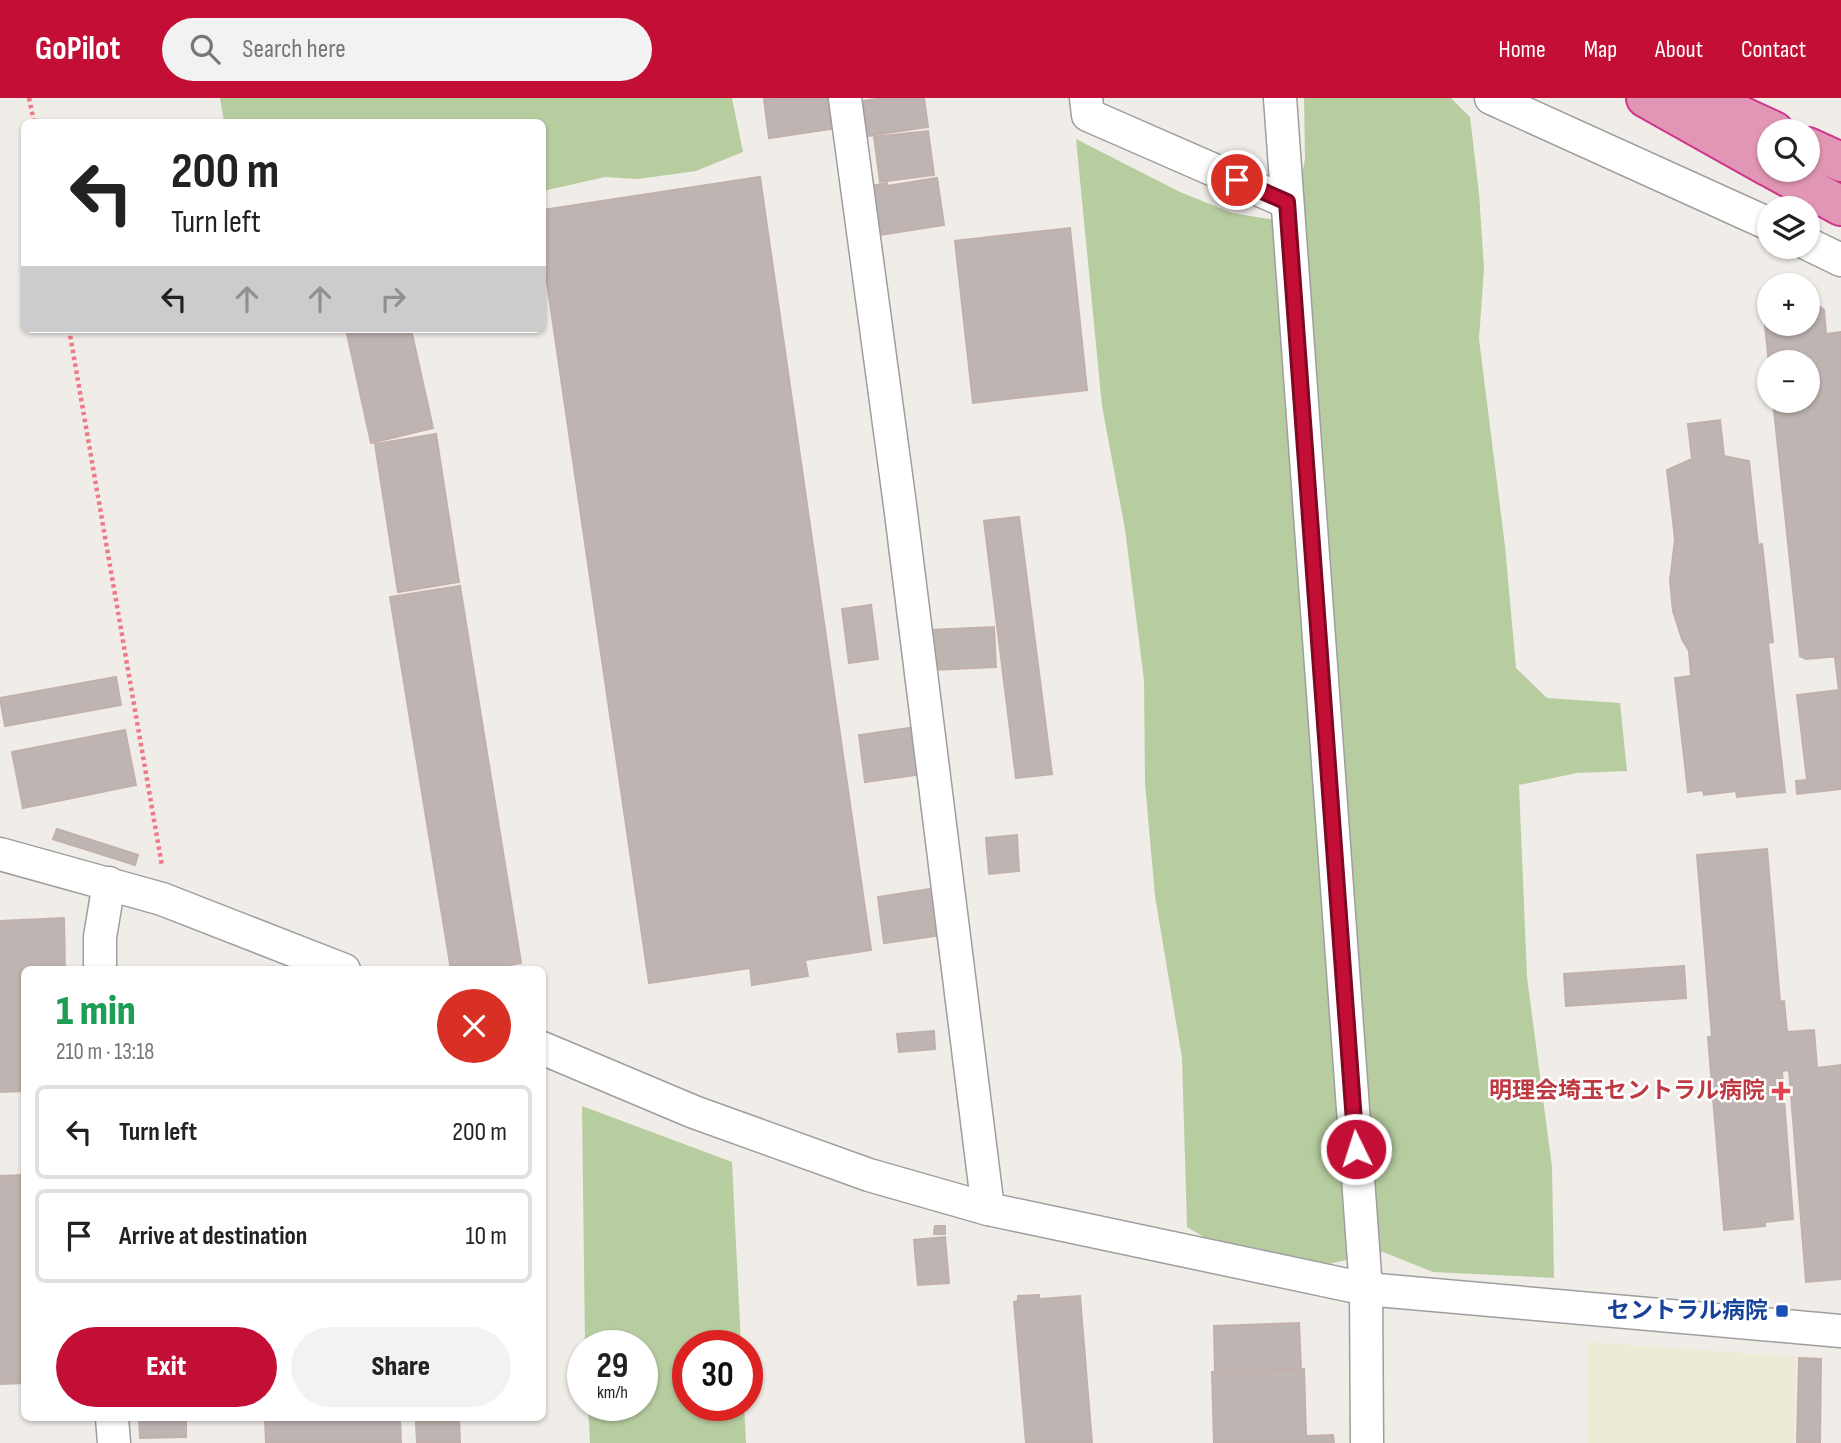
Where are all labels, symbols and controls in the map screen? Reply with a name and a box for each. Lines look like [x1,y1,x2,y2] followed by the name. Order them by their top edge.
[162,18,652,81] search box
[35,29,120,69] text: GoPilot
[186,30,224,68] icon: search
[242,34,346,65] text: Search here
[1498,35,1546,64] text: Home
[1584,35,1617,64] text: Map
[1655,35,1703,64] text: About
[1741,35,1806,64] text: Contact
[1757,119,1820,413] map controls
[1757,119,1820,182] button: search
[171,143,279,202] text: 200 m
[56,147,147,238] icon: left
[1207,150,1267,210] pin
[1218,161,1256,199] icon: arrive
[1757,196,1820,259] button: layers
[171,203,261,242] text: Turn left
[1757,273,1820,336] button: +
[155,280,193,318] icon: left
[228,280,266,318] icon: ahead
[301,280,339,318] icon: ahead
[374,280,412,318] icon: right
[1757,350,1820,413] button: −
[56,986,136,1037] text: 1 min
[437,989,511,1063] button: close
[56,1038,154,1066] text: 210 m · 13:18
[1489,1077,1765,1105] place label: 明理会埼玉セントラル病院
[1771,1081,1791,1101] marker: 明理会埼玉セントラル病院
[1319,1112,1393,1186] position arrow
[60,1113,98,1151] icon: left
[119,1117,197,1148] text: Turn left
[452,1117,507,1148] text: 200 m
[60,1217,98,1255] icon: arrive
[119,1221,307,1252] text: Arrive at destination
[465,1221,507,1252] text: 10 m
[1607,1297,1768,1325] place label: セントラル病院
[1774,1303,1790,1319] marker: セントラル病院
[56,1327,277,1407] button: Exit
[291,1327,511,1407] button: Share
[672,1330,763,1421] speed limit sign: 30
[597,1345,628,1388] text: 29
[597,1382,628,1403] text: km/h

